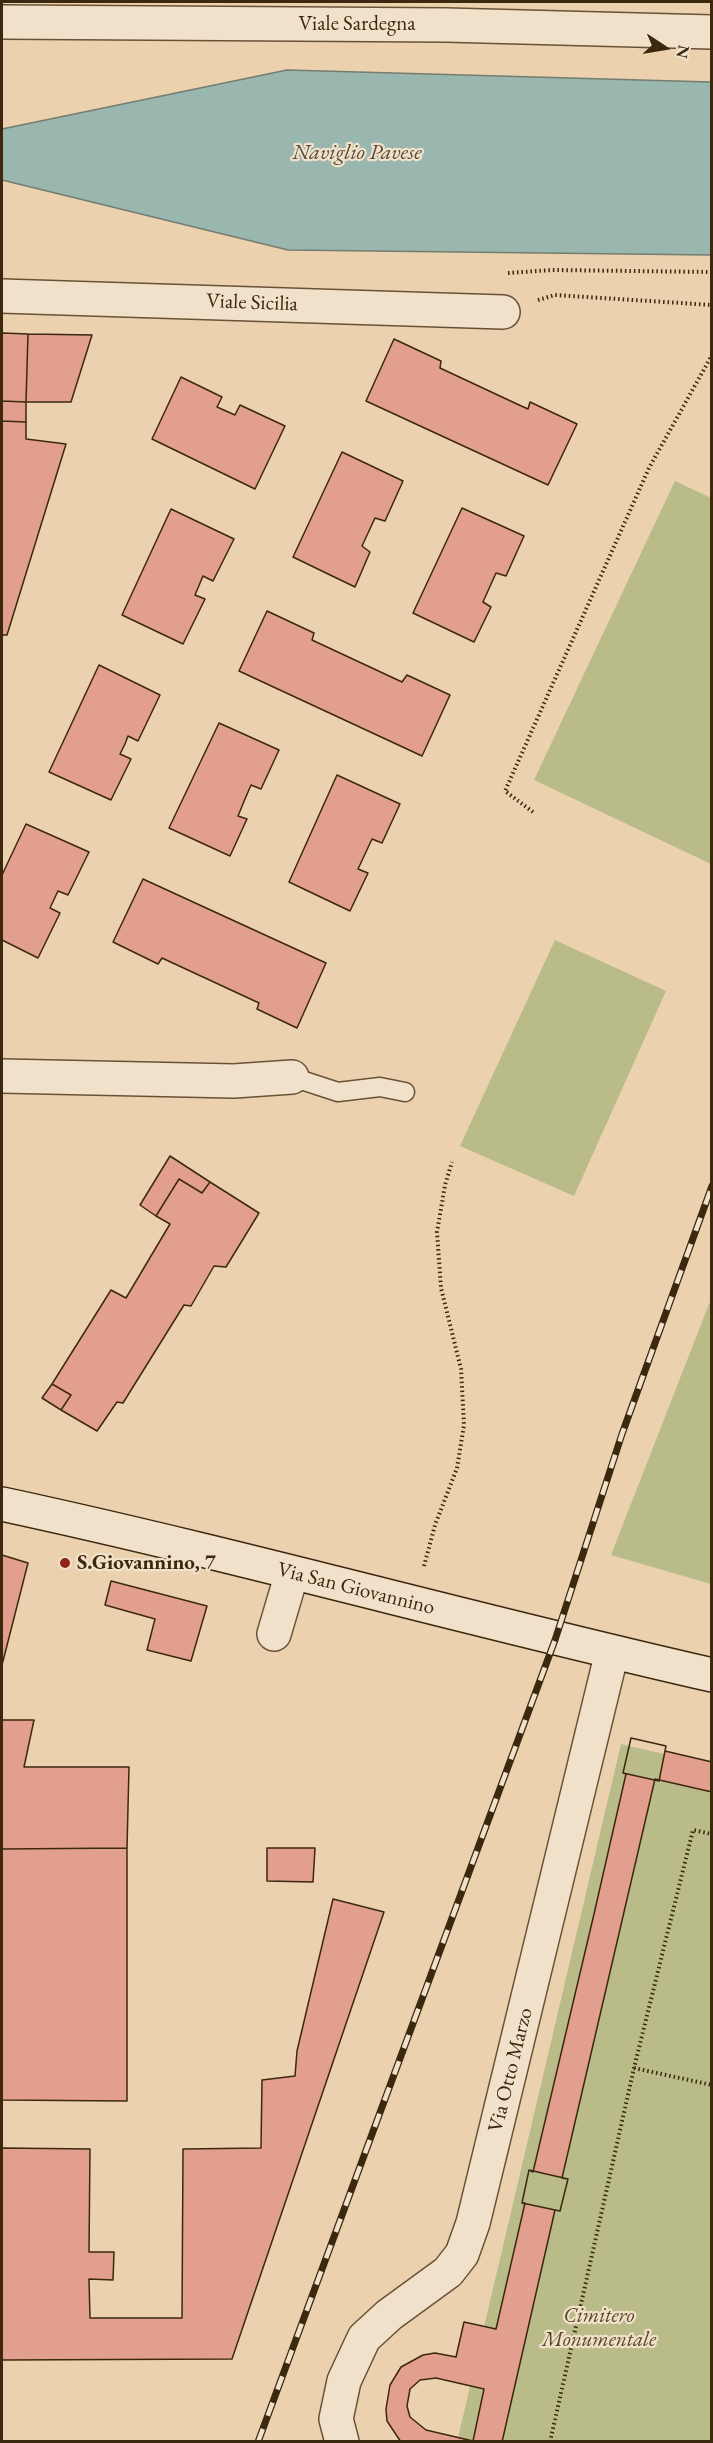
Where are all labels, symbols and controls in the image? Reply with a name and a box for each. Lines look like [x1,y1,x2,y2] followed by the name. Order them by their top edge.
[298,11,416,37] street label: Viale Sardegna
[635,18,695,78] north arrow
[671,43,695,60] text: N
[292,140,422,166] water label: Naviglio Pavese
[206,289,298,317] street label: Viale Sicilia
[77,1550,216,1576] place label: S.Giovannino, 7
[58,1556,72,1570] marker: S.Giovannino, 7
[275,1557,437,1621] street label: Via San Giovannino
[483,2005,539,2135] street label: Via Otto Marzo
[542,2303,656,2353] park label: Cimitero Monumentale

